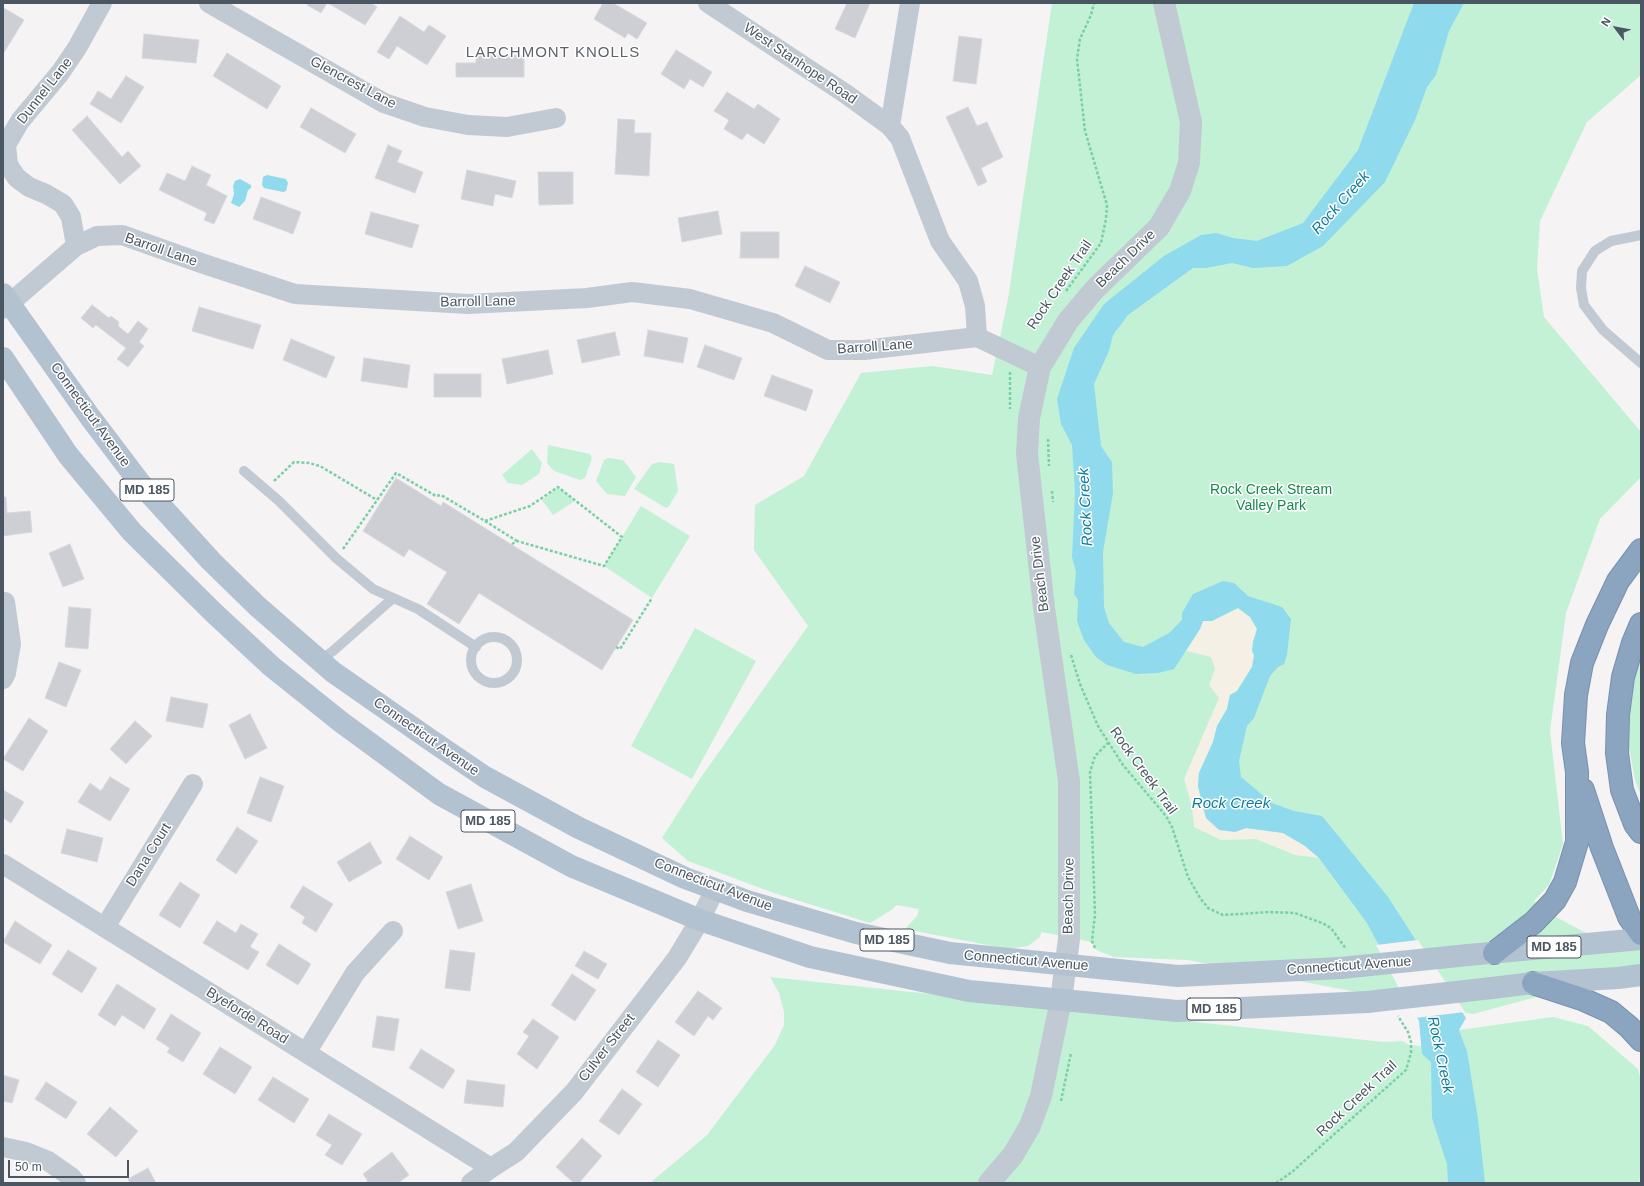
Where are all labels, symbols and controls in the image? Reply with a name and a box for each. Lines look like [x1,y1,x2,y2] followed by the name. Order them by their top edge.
[1596,8,1636,48] north arrow
[1599,15,1613,28] text: N
[740,20,860,108] street label: West Stanhope Road
[466,44,640,62] district label: LARCHMONT KNOLLS
[307,53,399,113] street label: Glencrest Lane
[14,55,76,127] street label: Dunnel Lane
[1308,168,1374,238] water label: Rock Creek
[1093,226,1159,292] street label: Beach Drive
[123,230,199,270] street label: Barroll Lane
[1024,237,1096,333] street label: Rock Creek Trail
[440,293,516,311] street label: Barroll Lane
[837,336,913,358] street label: Barroll Lane
[46,359,134,471] street label: Connecticut Avenue
[1075,467,1097,547] water label: Rock Creek
[120,479,174,501] road number: MD 185
[1210,482,1332,514] park label: Rock Creek Stream Valley Park
[1027,535,1053,613] street label: Beach Drive
[370,694,482,780] street label: Connecticut Avenue
[1106,724,1180,818] street label: Rock Creek Trail
[1192,795,1270,813] water label: Rock Creek
[461,810,515,832] road number: MD 185
[123,820,175,890] street label: Dana Court
[652,855,774,915] street label: Connecticut Avenue
[1060,858,1078,934] street label: Beach Drive
[860,929,914,951] road number: MD 185
[1527,936,1581,958] road number: MD 185
[963,947,1089,975] street label: Connecticut Avenue
[1286,953,1412,979] street label: Connecticut Avenue
[203,984,291,1048] street label: Byeforde Road
[1187,998,1241,1020] road number: MD 185
[575,1011,639,1085] street label: Culver Street
[1423,1015,1457,1095] water label: Rock Creek
[1313,1057,1401,1141] street label: Rock Creek Trail
[10,1152,131,1178] scale bar
[15,1160,42,1174] text: 50 m

